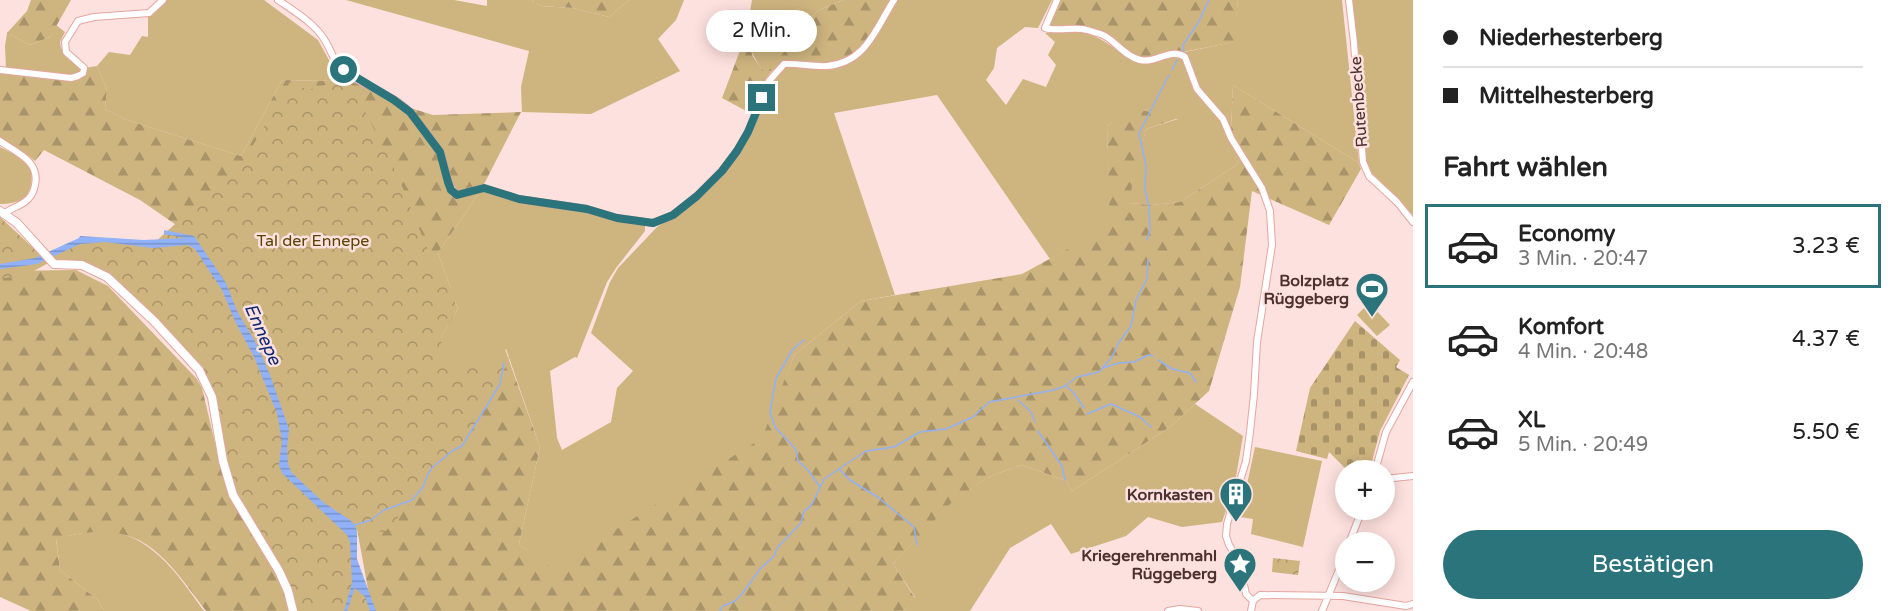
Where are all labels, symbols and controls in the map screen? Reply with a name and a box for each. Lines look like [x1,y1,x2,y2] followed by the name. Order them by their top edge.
[706,11,818,53] callout: 2 Min.
[732,19,791,43] text: 2 Min.
[1479,25,1663,51] text: Niederhesterberg
[330,56,357,83] route start
[1346,56,1372,148] street label: Rutenbecke
[1479,83,1654,109] text: Mittelhesterberg
[748,84,775,111] route end
[1443,151,1608,184] text: Fahrt wählen
[1446,219,1500,273] icon: car
[1518,221,1615,247] text: Economy
[257,231,369,251] park label: Tal der Ennepe
[1792,233,1860,259] text: 3.23 €
[1518,247,1648,271] text: 3 Min. · 20:47
[1263,271,1349,309] place label: Bolzplatz Rüggeberg
[1354,271,1390,318] sports icon: Bolzplatz Rüggeberg
[240,300,287,369] water label: Ennepe
[1446,312,1500,366] icon: car
[1518,314,1604,340] text: Komfort
[1792,326,1860,352] text: 4.37 €
[1518,340,1648,364] text: 4 Min. · 20:48
[1446,405,1500,459] icon: car
[1518,407,1545,433] text: XL
[1792,419,1860,445] text: 5.50 €
[1518,433,1648,457] text: 5 Min. · 20:49
[1335,460,1395,592] map controls
[1335,460,1395,520] button: +
[1218,476,1254,523] building icon: Kornkasten
[1127,485,1213,505] place label: Kornkasten
[1443,530,1863,599] button: Bestätigen
[1335,532,1395,592] button: −
[1081,546,1217,584] place label: Kriegerehrenmahl Rüggeberg
[1222,546,1258,593] place icon: Kriegerehrenmahl Rüggeberg

